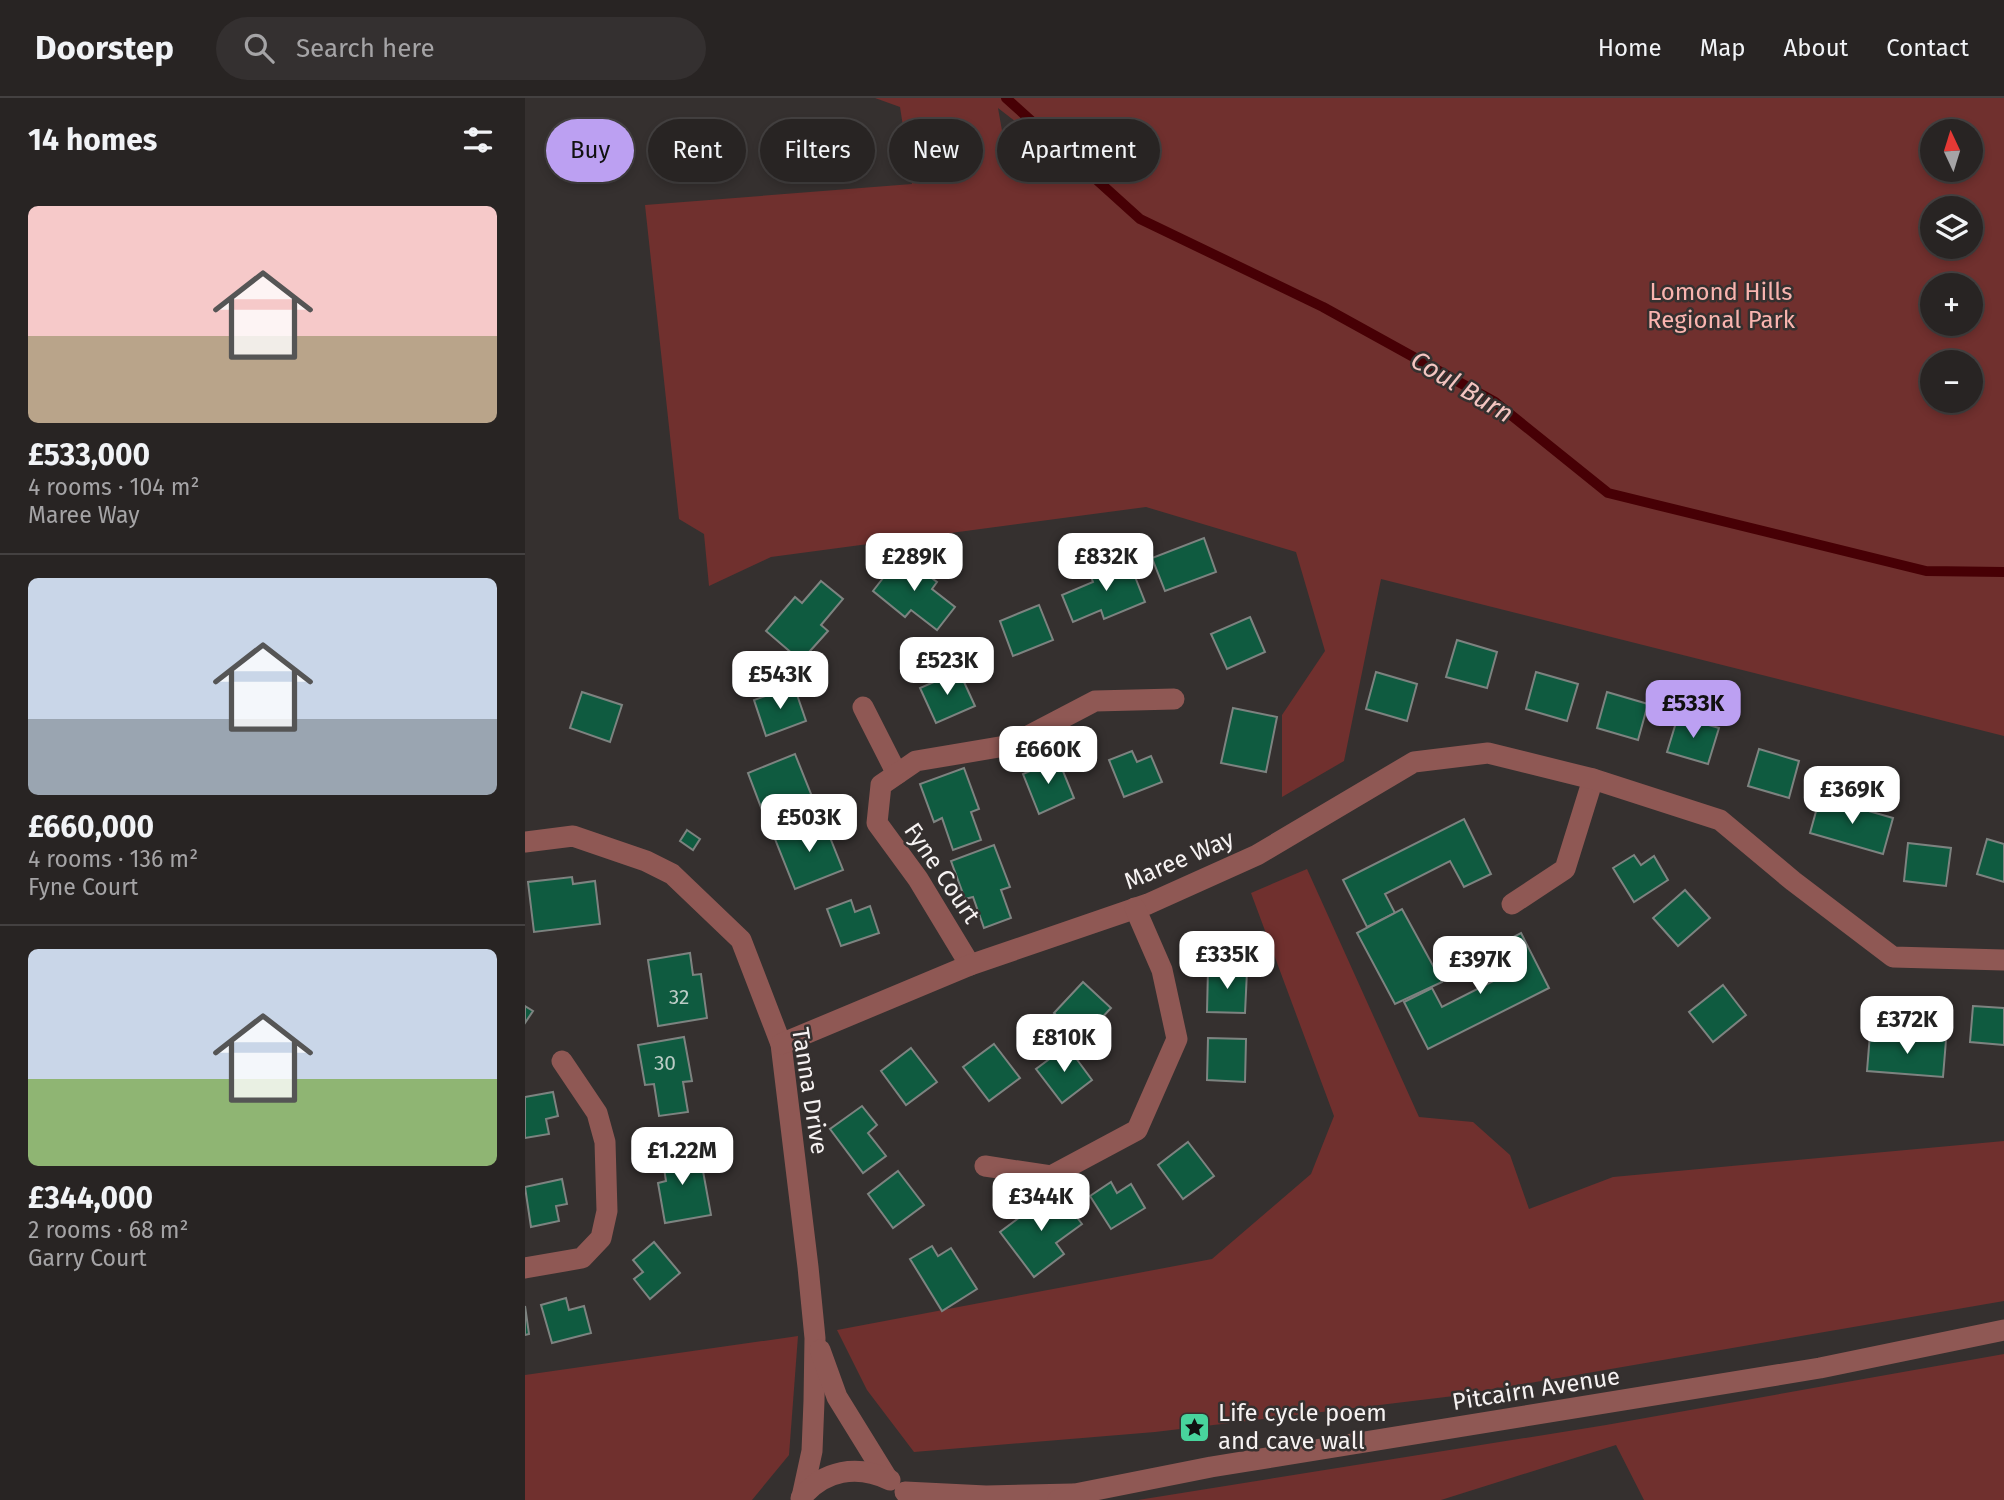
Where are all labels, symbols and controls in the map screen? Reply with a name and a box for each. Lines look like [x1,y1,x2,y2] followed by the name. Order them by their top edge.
[216,17,706,80] search box
[35,28,174,68] text: Doorstep
[240,29,278,67] icon: search
[296,33,435,64] text: Search here
[1598,34,1662,62] text: Home
[1700,34,1746,62] text: Map
[1784,34,1848,62] text: About
[1886,34,1969,62] text: Contact
[546,119,634,182] chip: Buy
[648,119,746,182] chip: Rent
[760,119,875,182] chip: Filters
[889,119,983,182] chip: New
[997,119,1160,182] chip: Apartment
[1920,119,1983,182] north arrow
[1920,119,1983,413] map controls
[459,121,497,159] icon: filters
[28,122,157,158] text: 14 homes
[1920,196,1983,259] button: layers
[200,252,326,378] icon: home
[1920,273,1983,336] button: +
[1647,278,1796,334] park label: Lomond Hills Regional Park
[1405,344,1519,430] water label: Coul Burn
[1920,350,1983,413] button: −
[28,437,150,473] text: £533,000
[28,473,199,501] text: 4 rooms · 104 m²
[28,501,140,529] text: Maree Way
[865,533,963,593] pin: £289K
[1057,533,1155,593] pin: £832K
[882,542,946,570] text: £289K
[1074,542,1138,570] text: £832K
[200,624,326,750] icon: home
[898,638,996,697] pin: £523K
[916,646,978,674] text: £523K
[731,652,829,711] pin: £543K
[748,660,812,688] text: £543K
[1644,680,1742,740] pin: £533K
[1662,689,1724,717] text: £533K
[999,726,1097,786] pin: £660K
[1015,735,1081,763] text: £660K
[1803,766,1901,826] pin: £369K
[1820,775,1884,803] text: £369K
[760,794,858,854] pin: £503K
[777,803,841,831] text: £503K
[28,809,154,845] text: £660,000
[898,817,986,929] street label: Fyne Court
[1120,824,1238,896] street label: Maree Way
[28,845,198,873] text: 4 rooms · 136 m²
[28,873,138,901] text: Fyne Court
[1178,932,1276,991] pin: £335K
[1431,936,1529,996] pin: £397K
[1195,940,1259,968] text: £335K
[1449,945,1511,973] text: £397K
[669,984,689,1010] house number: 32
[200,995,326,1121] icon: home
[1858,996,1956,1056] pin: £372K
[1876,1005,1938,1033] text: £372K
[1015,1014,1113,1074] pin: £810K
[1032,1023,1096,1051] text: £810K
[786,1026,834,1156] street label: Tanna Drive
[654,1050,676,1076] house number: 30
[625,1128,739,1187] pin: £1.22M
[647,1136,717,1164] text: £1.22M
[992,1174,1090,1233] pin: £344K
[28,1180,153,1216] text: £344,000
[1009,1182,1073,1210] text: £344K
[28,1216,189,1244] text: 2 rooms · 68 m²
[28,1244,147,1272] text: Garry Court
[1450,1362,1622,1416] street label: Pitcairn Avenue
[1218,1399,1387,1455] place label: Life cycle poem and cave wall
[1178,1410,1212,1444] place icon: Life cycle poem and cave wall

